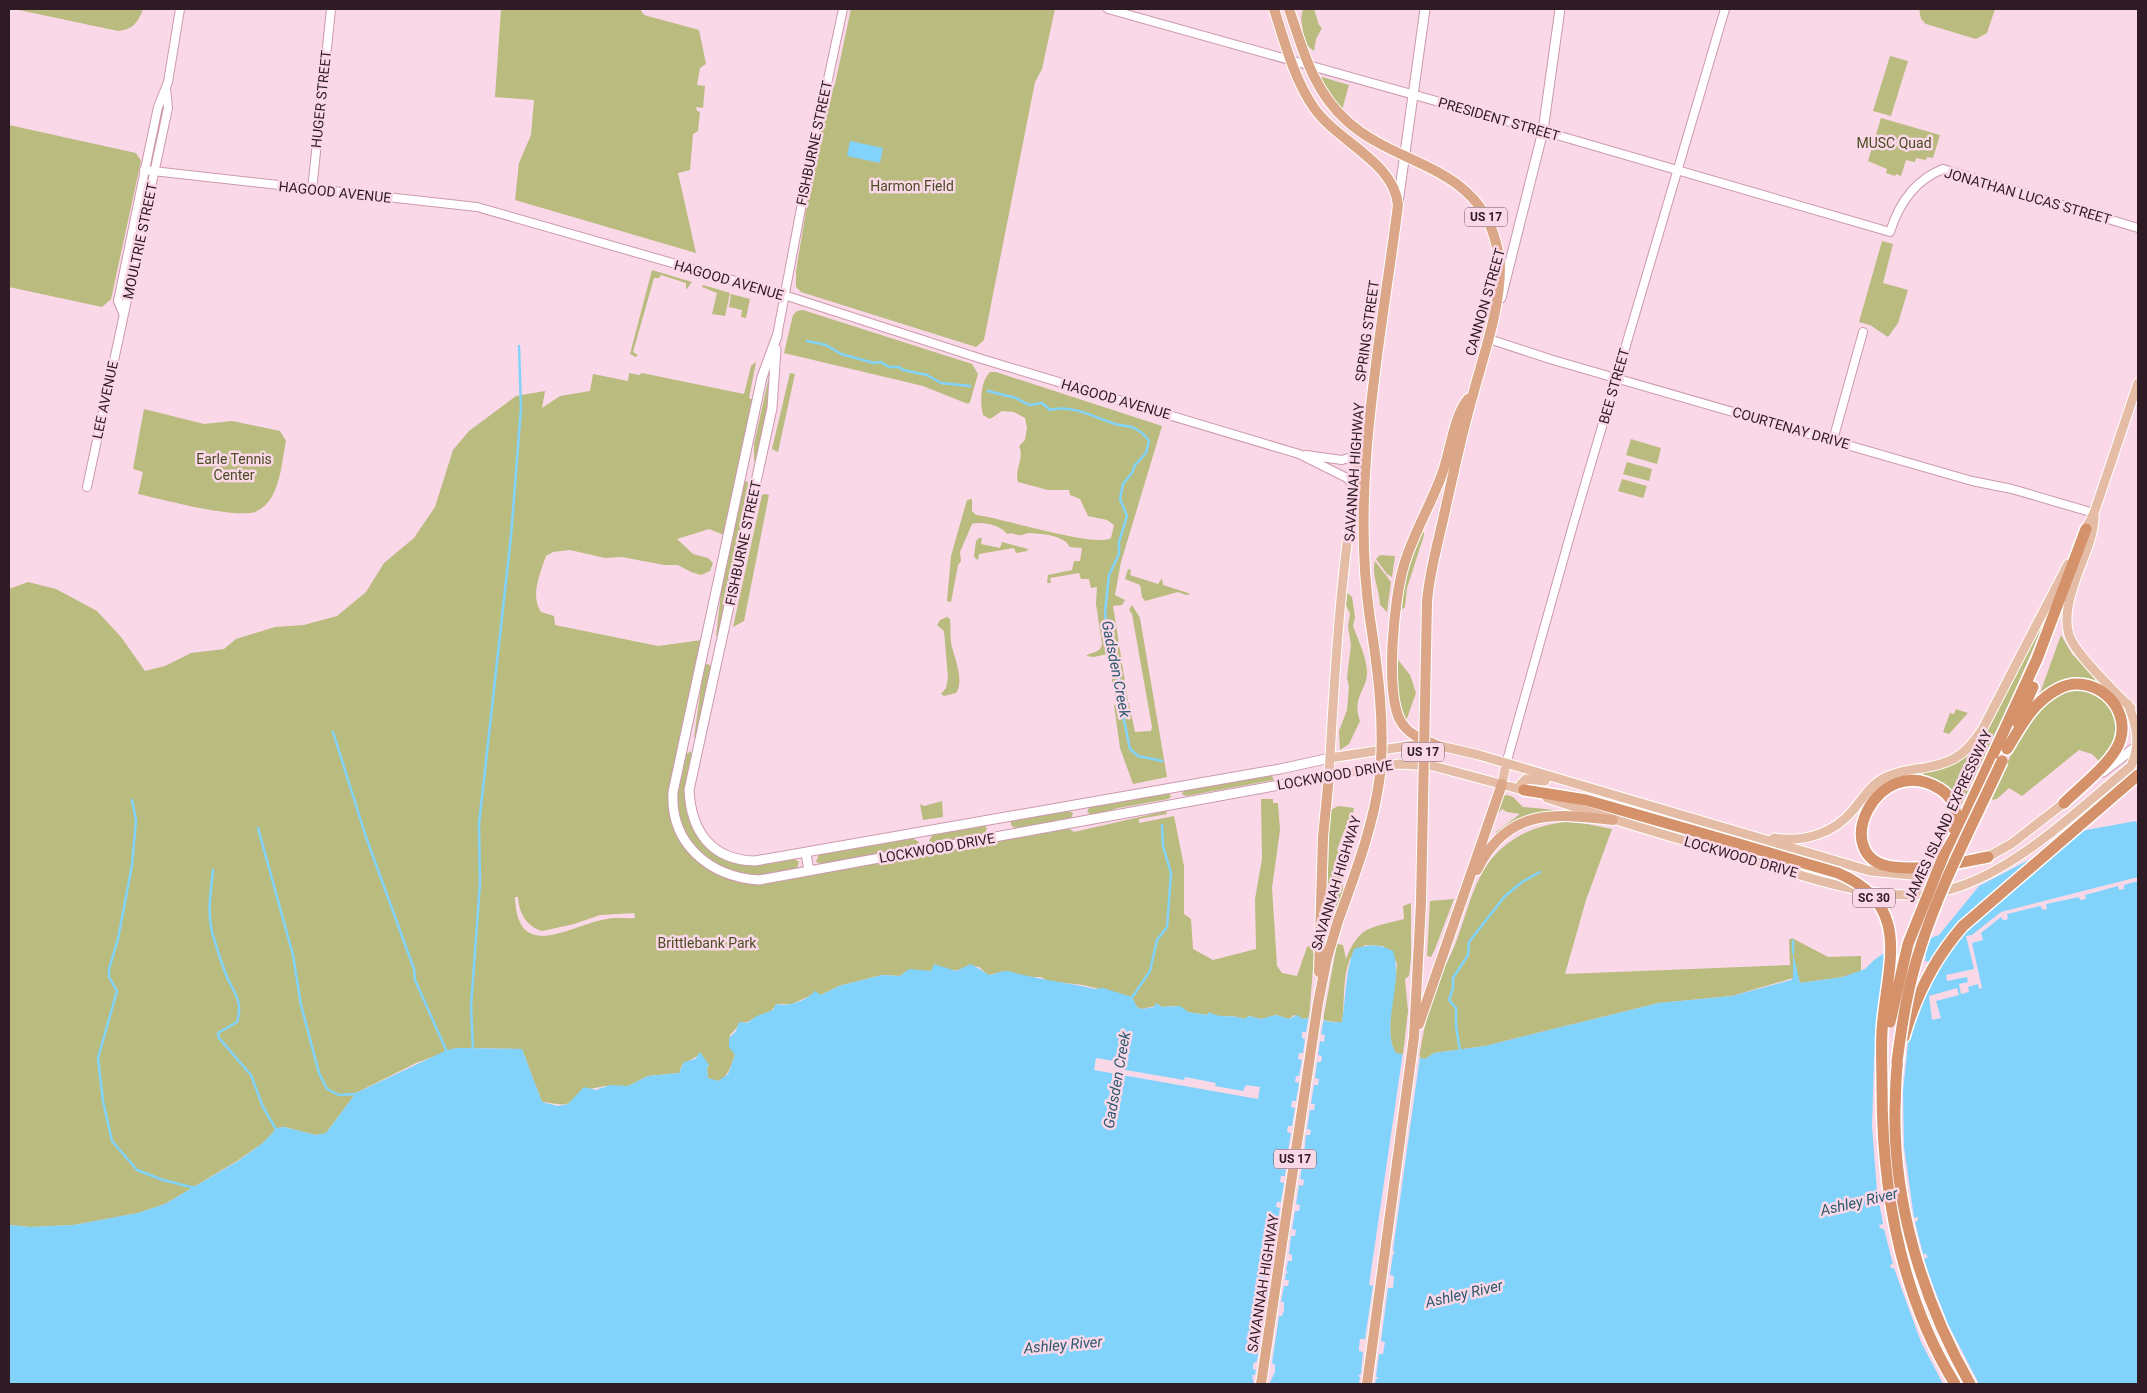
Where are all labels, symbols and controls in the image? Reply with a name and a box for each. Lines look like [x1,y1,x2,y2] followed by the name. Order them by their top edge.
[308,49,334,149] street label: HUGER STREET
[793,78,835,207] street label: FISHBURNE STREET
[1436,94,1562,144] street label: PRESIDENT STREET
[1856,135,1932,151] park label: MUSC Quad
[1943,164,2114,228] street label: JONATHAN LUCAS STREET
[278,178,392,206] street label: HAGOOD AVENUE
[870,178,954,194] park label: Harmon Field
[120,181,160,301] street label: MOULTRIE STREET
[1465,208,1507,226] road number: US 17
[1462,246,1508,358] street label: CANNON STREET
[672,257,786,303] street label: HAGOOD AVENUE
[1352,279,1382,383] street label: SPRING STREET
[1596,346,1633,426] street label: BEE STREET
[89,359,121,440] street label: LEE AVENUE
[1059,376,1173,422] street label: HAGOOD AVENUE
[1341,401,1367,542] street label: SAVANNAH HIGHWAY
[1731,404,1851,452] street label: COURTENAY DRIVE
[196,451,272,483] park label: Earle Tennis Center
[722,478,764,607] street label: FISHBURNE STREET
[1098,619,1134,720] water label: Gadsden Creek
[1901,727,1995,905] street label: JAMES ISLAND EXPRESSWAY
[1402,742,1444,762] road number: US 17
[1276,757,1394,793] street label: LOCKWOOD DRIVE
[1308,813,1364,952] street label: SAVANNAH HIGHWAY
[878,830,996,866] street label: LOCKWOOD DRIVE
[1682,833,1800,881] street label: LOCKWOOD DRIVE
[1853,888,1895,908] road number: SC 30
[658,935,757,951] park label: Brittlebank Park
[1100,1029,1135,1130] water label: Gadsden Creek
[1274,1150,1316,1168] road number: US 17
[1818,1184,1900,1220] water label: Ashley River
[1244,1212,1282,1353] street label: SAVANNAH HIGHWAY
[1423,1276,1505,1312] water label: Ashley River
[1022,1333,1104,1357] water label: Ashley River

